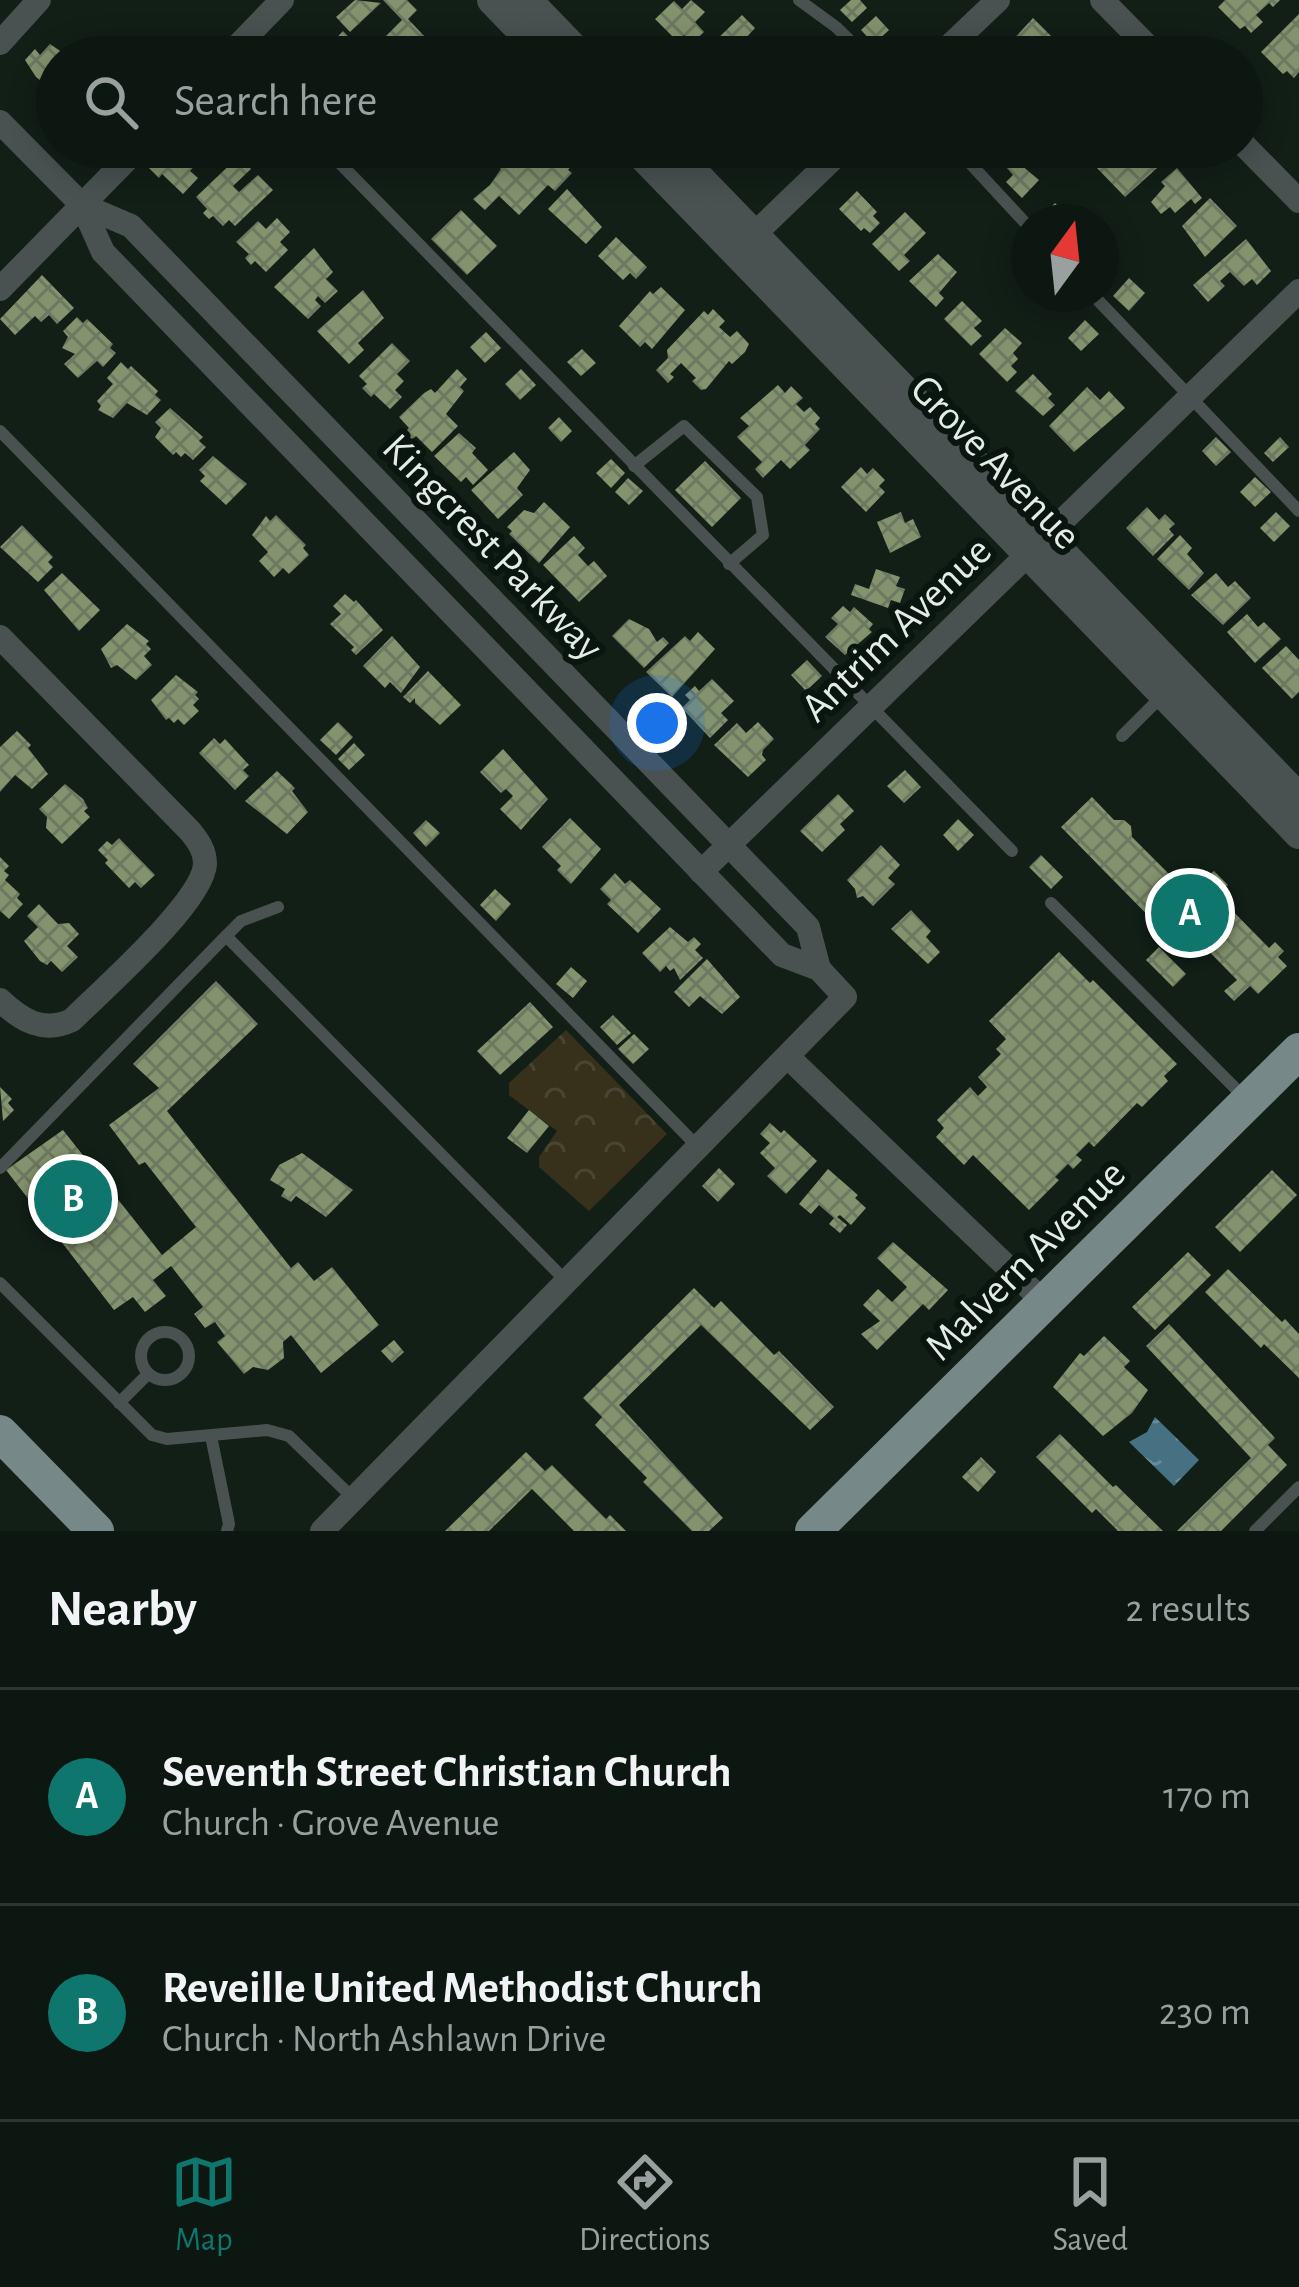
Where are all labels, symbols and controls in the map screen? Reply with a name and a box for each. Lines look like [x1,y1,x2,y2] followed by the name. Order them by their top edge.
[36,36,1263,168] search box
[78,69,144,135] icon: search
[174,79,377,124] text: Search here
[1011,204,1119,312] north arrow
[903,367,1088,557] street label: Grove Avenue
[374,426,611,669] street label: Kingcrest Parkway
[793,529,999,730] street label: Antrim Avenue
[627,693,687,753] your location
[1151,868,1229,958] pin: A
[917,1152,1133,1368] street label: Malvern Avenue
[34,1154,112,1244] pin: B
[48,1584,197,1635] text: Nearby
[1125,1590,1251,1629] text: 2 results
[162,1750,731,1795] text: Seventh Street Christian Church
[75,1777,99,1816] text: A
[1163,1777,1251,1816] text: 170 m
[162,1804,500,1843] text: Church · Grove Avenue
[162,1966,763,2011] text: Reveille United Methodist Church
[76,1993,98,2032] text: B
[1159,1993,1251,2032] text: 230 m
[162,2020,606,2059] text: Church · North Ashlawn Drive
[171,2149,237,2261] tab: Map
[579,2149,710,2261] tab: Directions
[1052,2149,1128,2261] tab: Saved

